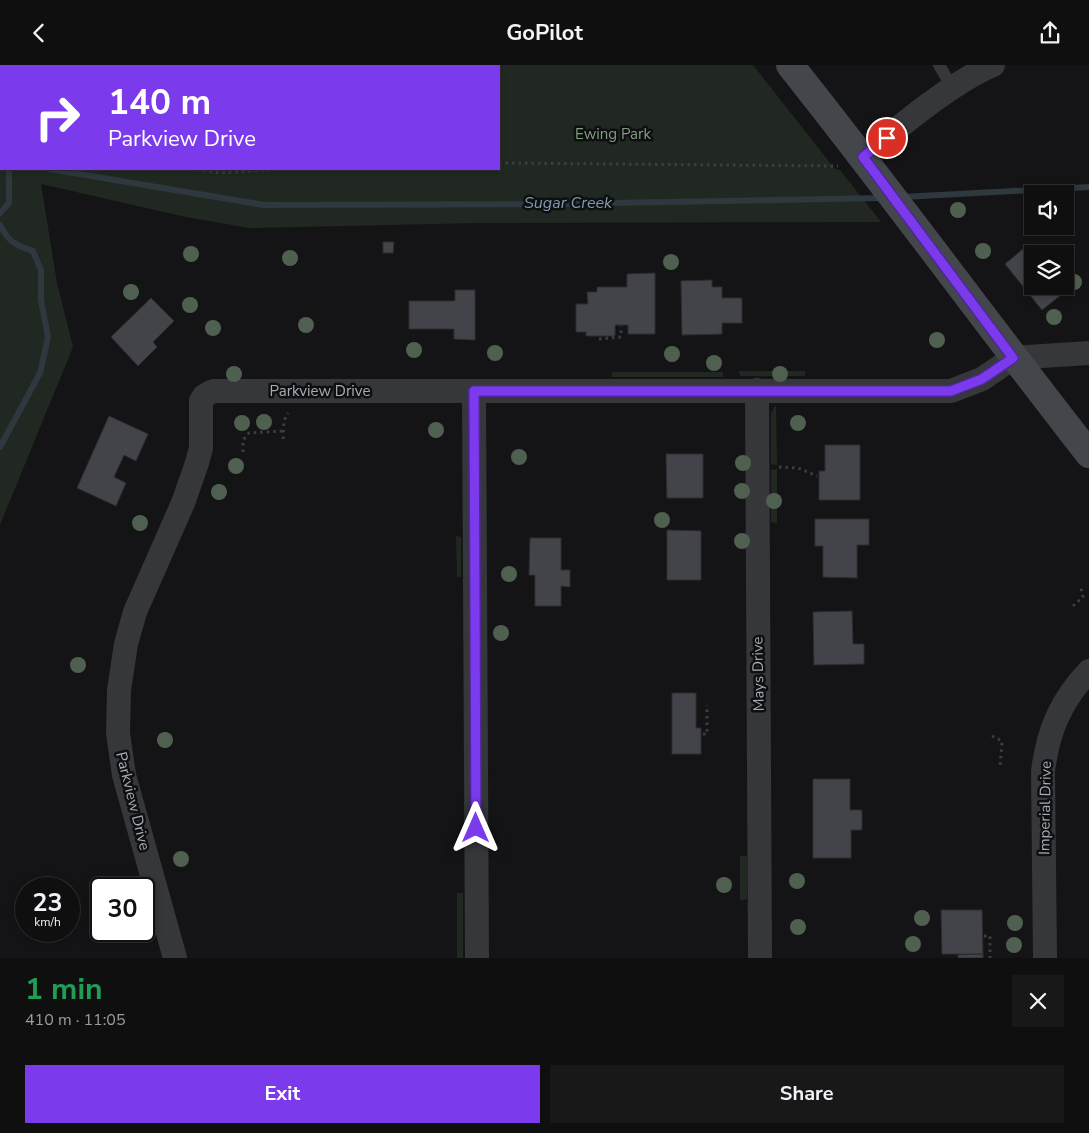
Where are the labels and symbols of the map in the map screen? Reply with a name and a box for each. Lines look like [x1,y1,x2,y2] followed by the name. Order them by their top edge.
[866,117,908,159] pin
[575,124,651,144] park label: Ewing Park
[524,192,613,214] water label: Sugar Creek
[270,381,370,401] street label: Parkview Drive
[747,636,769,712] street label: Mays Drive
[111,750,155,852] street label: Parkview Drive
[1034,761,1056,855] street label: Imperial Drive
[449,801,501,853] position arrow
[90,877,155,942] speed limit sign: 30

